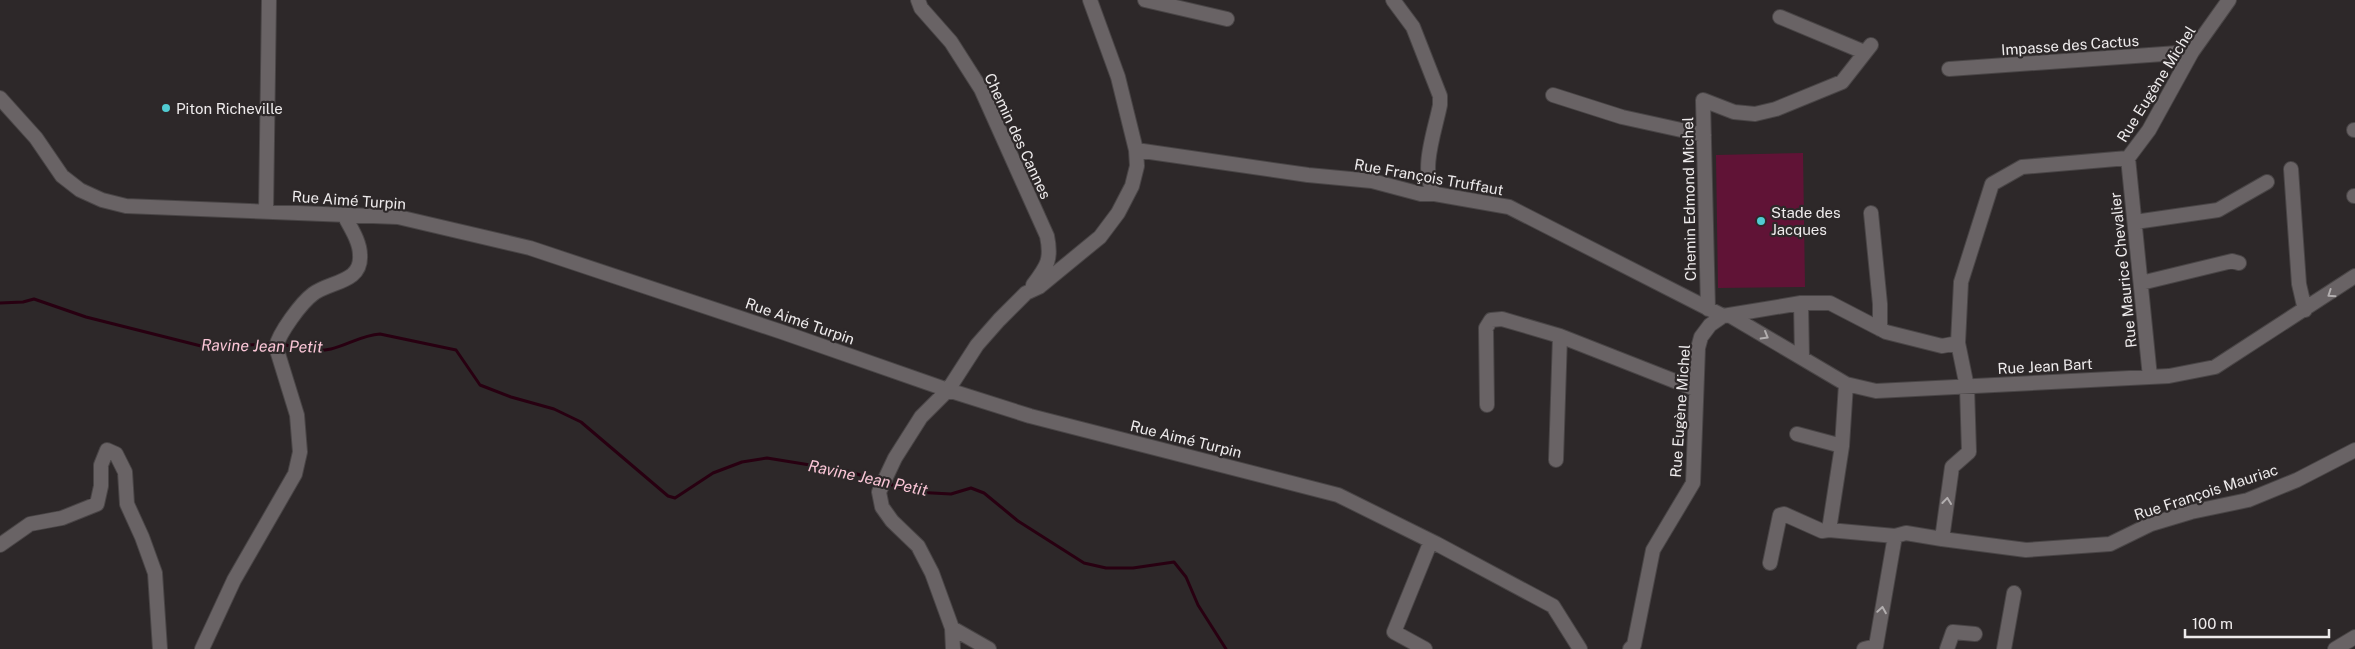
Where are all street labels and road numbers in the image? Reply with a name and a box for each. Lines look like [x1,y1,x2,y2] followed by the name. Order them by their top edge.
[2113,23,2199,145] street label: Rue Eugène Michel
[2000,32,2140,58] street label: Impasse des Cactus
[981,70,1055,202] street label: Chemin des Cannes
[1679,117,1699,281] street label: Chemin Edmond Michel
[1353,156,1505,199] street label: Rue François Truffaut
[291,188,407,212] street label: Rue Aimé Turpin
[2106,191,2140,349] street label: Rue Maurice Chevalier
[743,294,857,348] street label: Rue Aimé Turpin
[1667,344,1693,478] street label: Rue Eugène Michel
[1997,355,2093,377] street label: Rue Jean Bart
[1128,417,1244,461] street label: Rue Aimé Turpin
[2132,461,2280,523] street label: Rue François Mauriac

